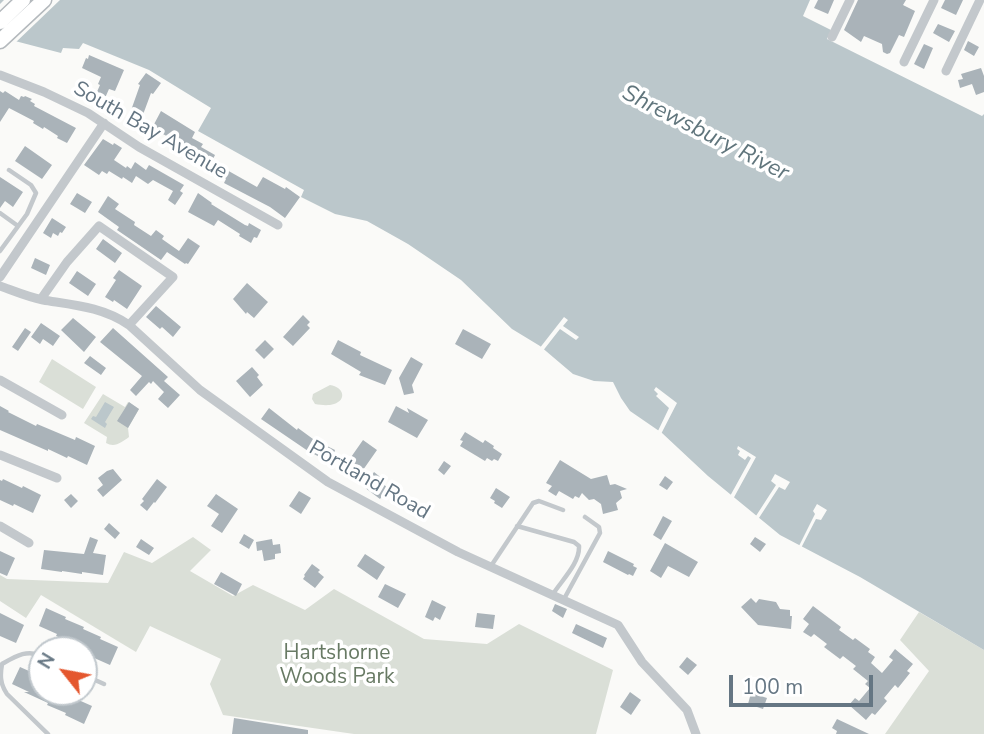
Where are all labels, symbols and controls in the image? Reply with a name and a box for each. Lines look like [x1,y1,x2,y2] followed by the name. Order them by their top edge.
[68,77,232,185] street label: South Bay Avenue
[617,80,793,188] water label: Shrewsbury River
[304,436,434,526] street label: Portland Road
[28,636,98,706] north arrow
[280,641,394,691] park label: Hartshorne Woods Park
[32,648,62,674] text: N
[732,660,876,704] scale bar
[742,673,803,701] text: 100 m

